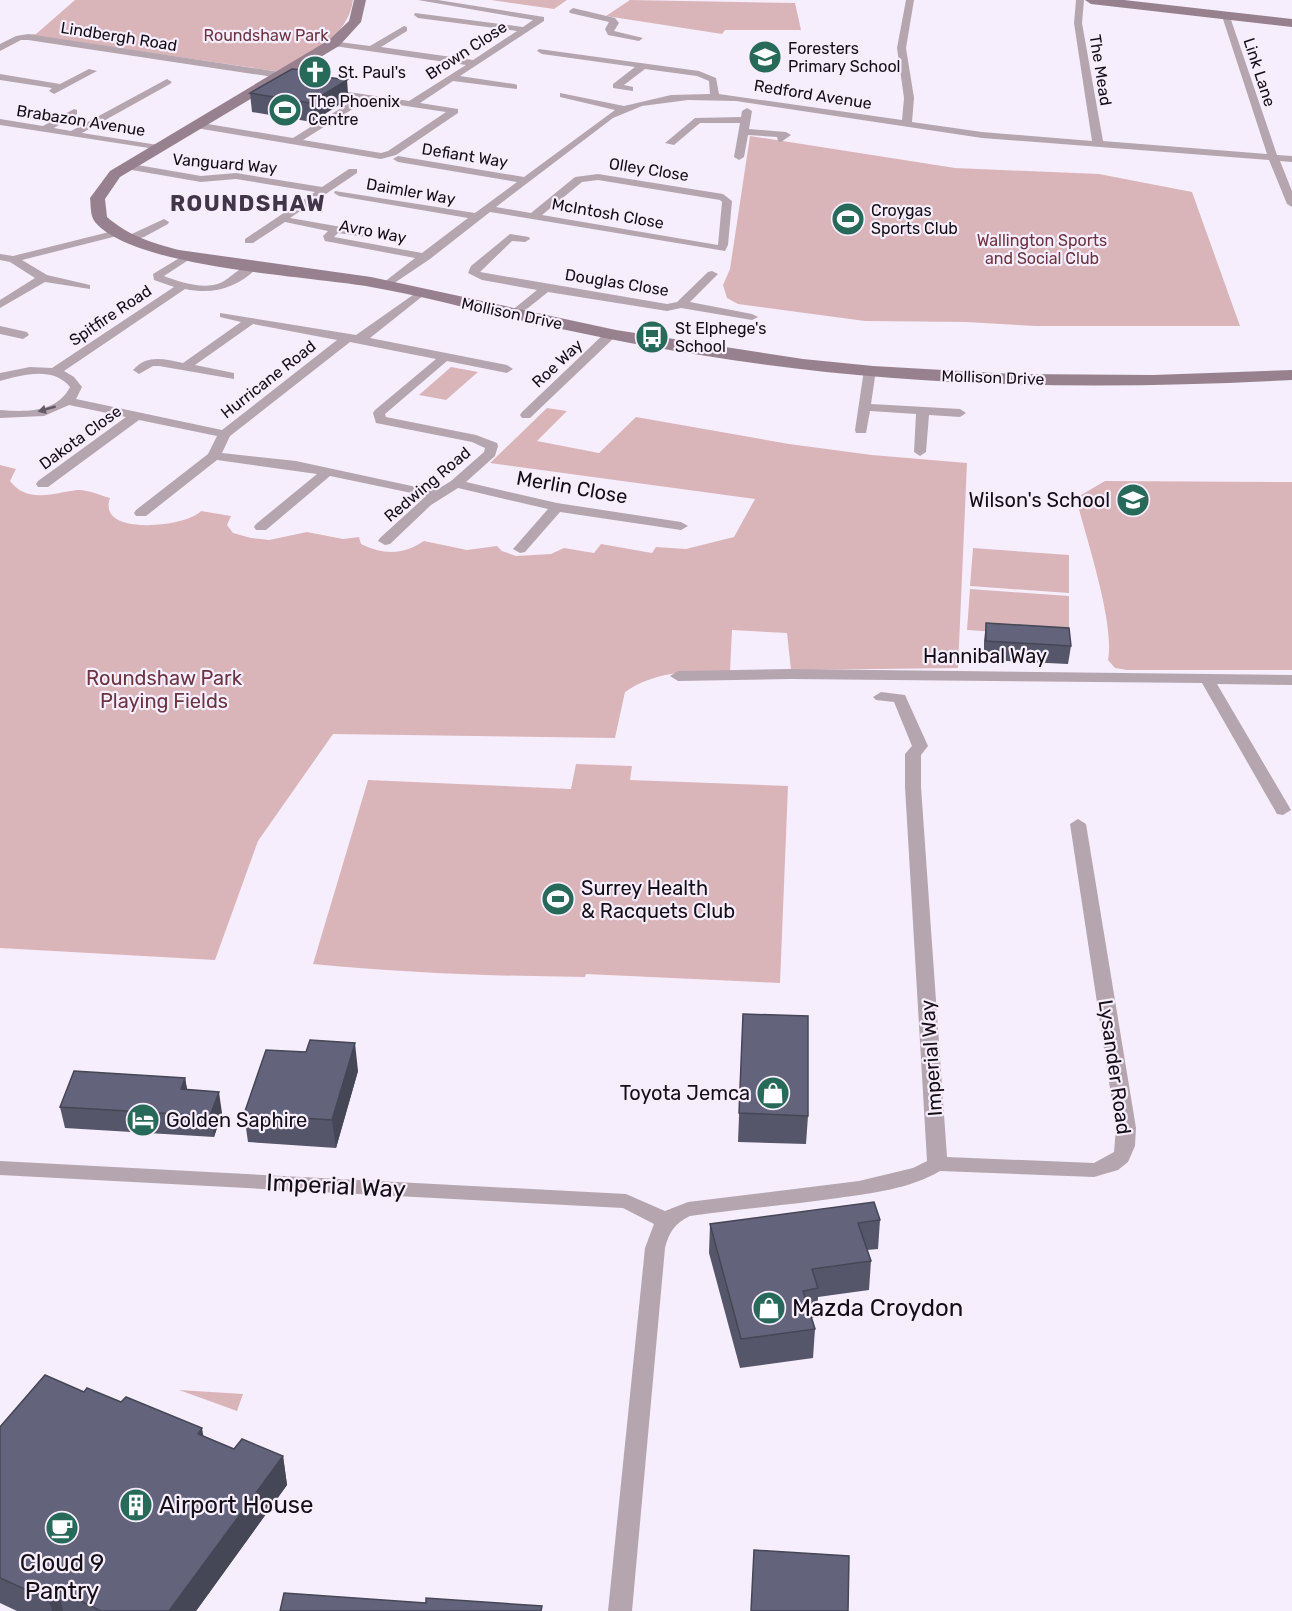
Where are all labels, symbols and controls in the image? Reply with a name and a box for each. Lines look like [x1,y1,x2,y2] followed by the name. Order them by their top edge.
[422,17,510,84] street label: Brown Close
[59,18,178,55] street label: Lindbergh Road
[204,26,329,45] park label: Roundshaw Park
[1086,33,1115,107] street label: The Mead
[1240,35,1280,109] street label: Link Lane
[747,39,783,75] school or university icon: Foresters Primary School
[788,39,900,76] place label: Foresters Primary School
[297,54,333,90] church icon: St. Paul's
[338,63,406,82] place label: St. Paul's
[753,76,873,113] street label: Redford Avenue
[267,92,303,128] sports icon: The Phoenix Centre
[308,92,400,129] place label: The Phoenix Centre
[15,101,147,140] street label: Brabazon Avenue
[420,139,510,172] street label: Defiant Way
[172,149,278,178] street label: Vanguard Way
[608,154,690,185] street label: Olley Close
[365,174,457,209] street label: Daimler Way
[170,190,326,217] district label: ROUNDSHAW
[550,194,666,233] street label: McIntosh Close
[830,201,866,237] sports icon: Croygas Sports Club
[871,201,958,238] place label: Croygas Sports Club
[338,216,408,247] street label: Avro Way
[977,231,1107,268] park label: Wallington Sports and Social Club
[564,265,670,300] street label: Douglas Close
[66,281,155,350] street label: Spitfire Road
[460,293,564,333] street label: Mollison Drive
[634,319,670,355] bus stop icon: St Elphege's School
[675,319,766,356] place label: St Elphege's School
[528,335,587,392] street label: Roe Way
[217,336,320,422] street label: Hurricane Road
[941,366,1045,389] street label: Mollison Drive
[36,401,125,474] street label: Dakota Close
[38,405,56,415] one-way arrow
[380,443,474,526] street label: Redwing Road
[515,465,629,509] street label: Merlin Close
[1115,482,1151,518] school or university icon: Wilson's School
[969,488,1110,512] place label: Wilson's School
[923,644,1047,668] street label: Hannibal Way
[86,666,243,713] park label: Roundshaw Park Playing Fields
[581,876,735,923] place label: Surrey Health & Racquets Club
[540,881,576,917] sports icon: Surrey Health & Racquets Club
[1094,998,1136,1136] street label: Lysander Road
[915,999,947,1117] street label: Imperial Way
[755,1075,791,1111] shop icon: Toyota Jemca
[620,1081,750,1105] place label: Toyota Jemca
[125,1102,161,1138] hotel icon: Golden Saphire
[166,1108,307,1132] place label: Golden Saphire
[265,1168,407,1204] street label: Imperial Way
[751,1290,787,1326] shop icon: Mazda Croydon
[792,1294,963,1322] place label: Mazda Croydon
[118,1487,154,1523] building icon: Airport House
[159,1491,314,1519] place label: Airport House
[44,1510,80,1546] cafe icon: Cloud 9 Pantry
[20,1549,104,1605] place label: Cloud 9 Pantry

